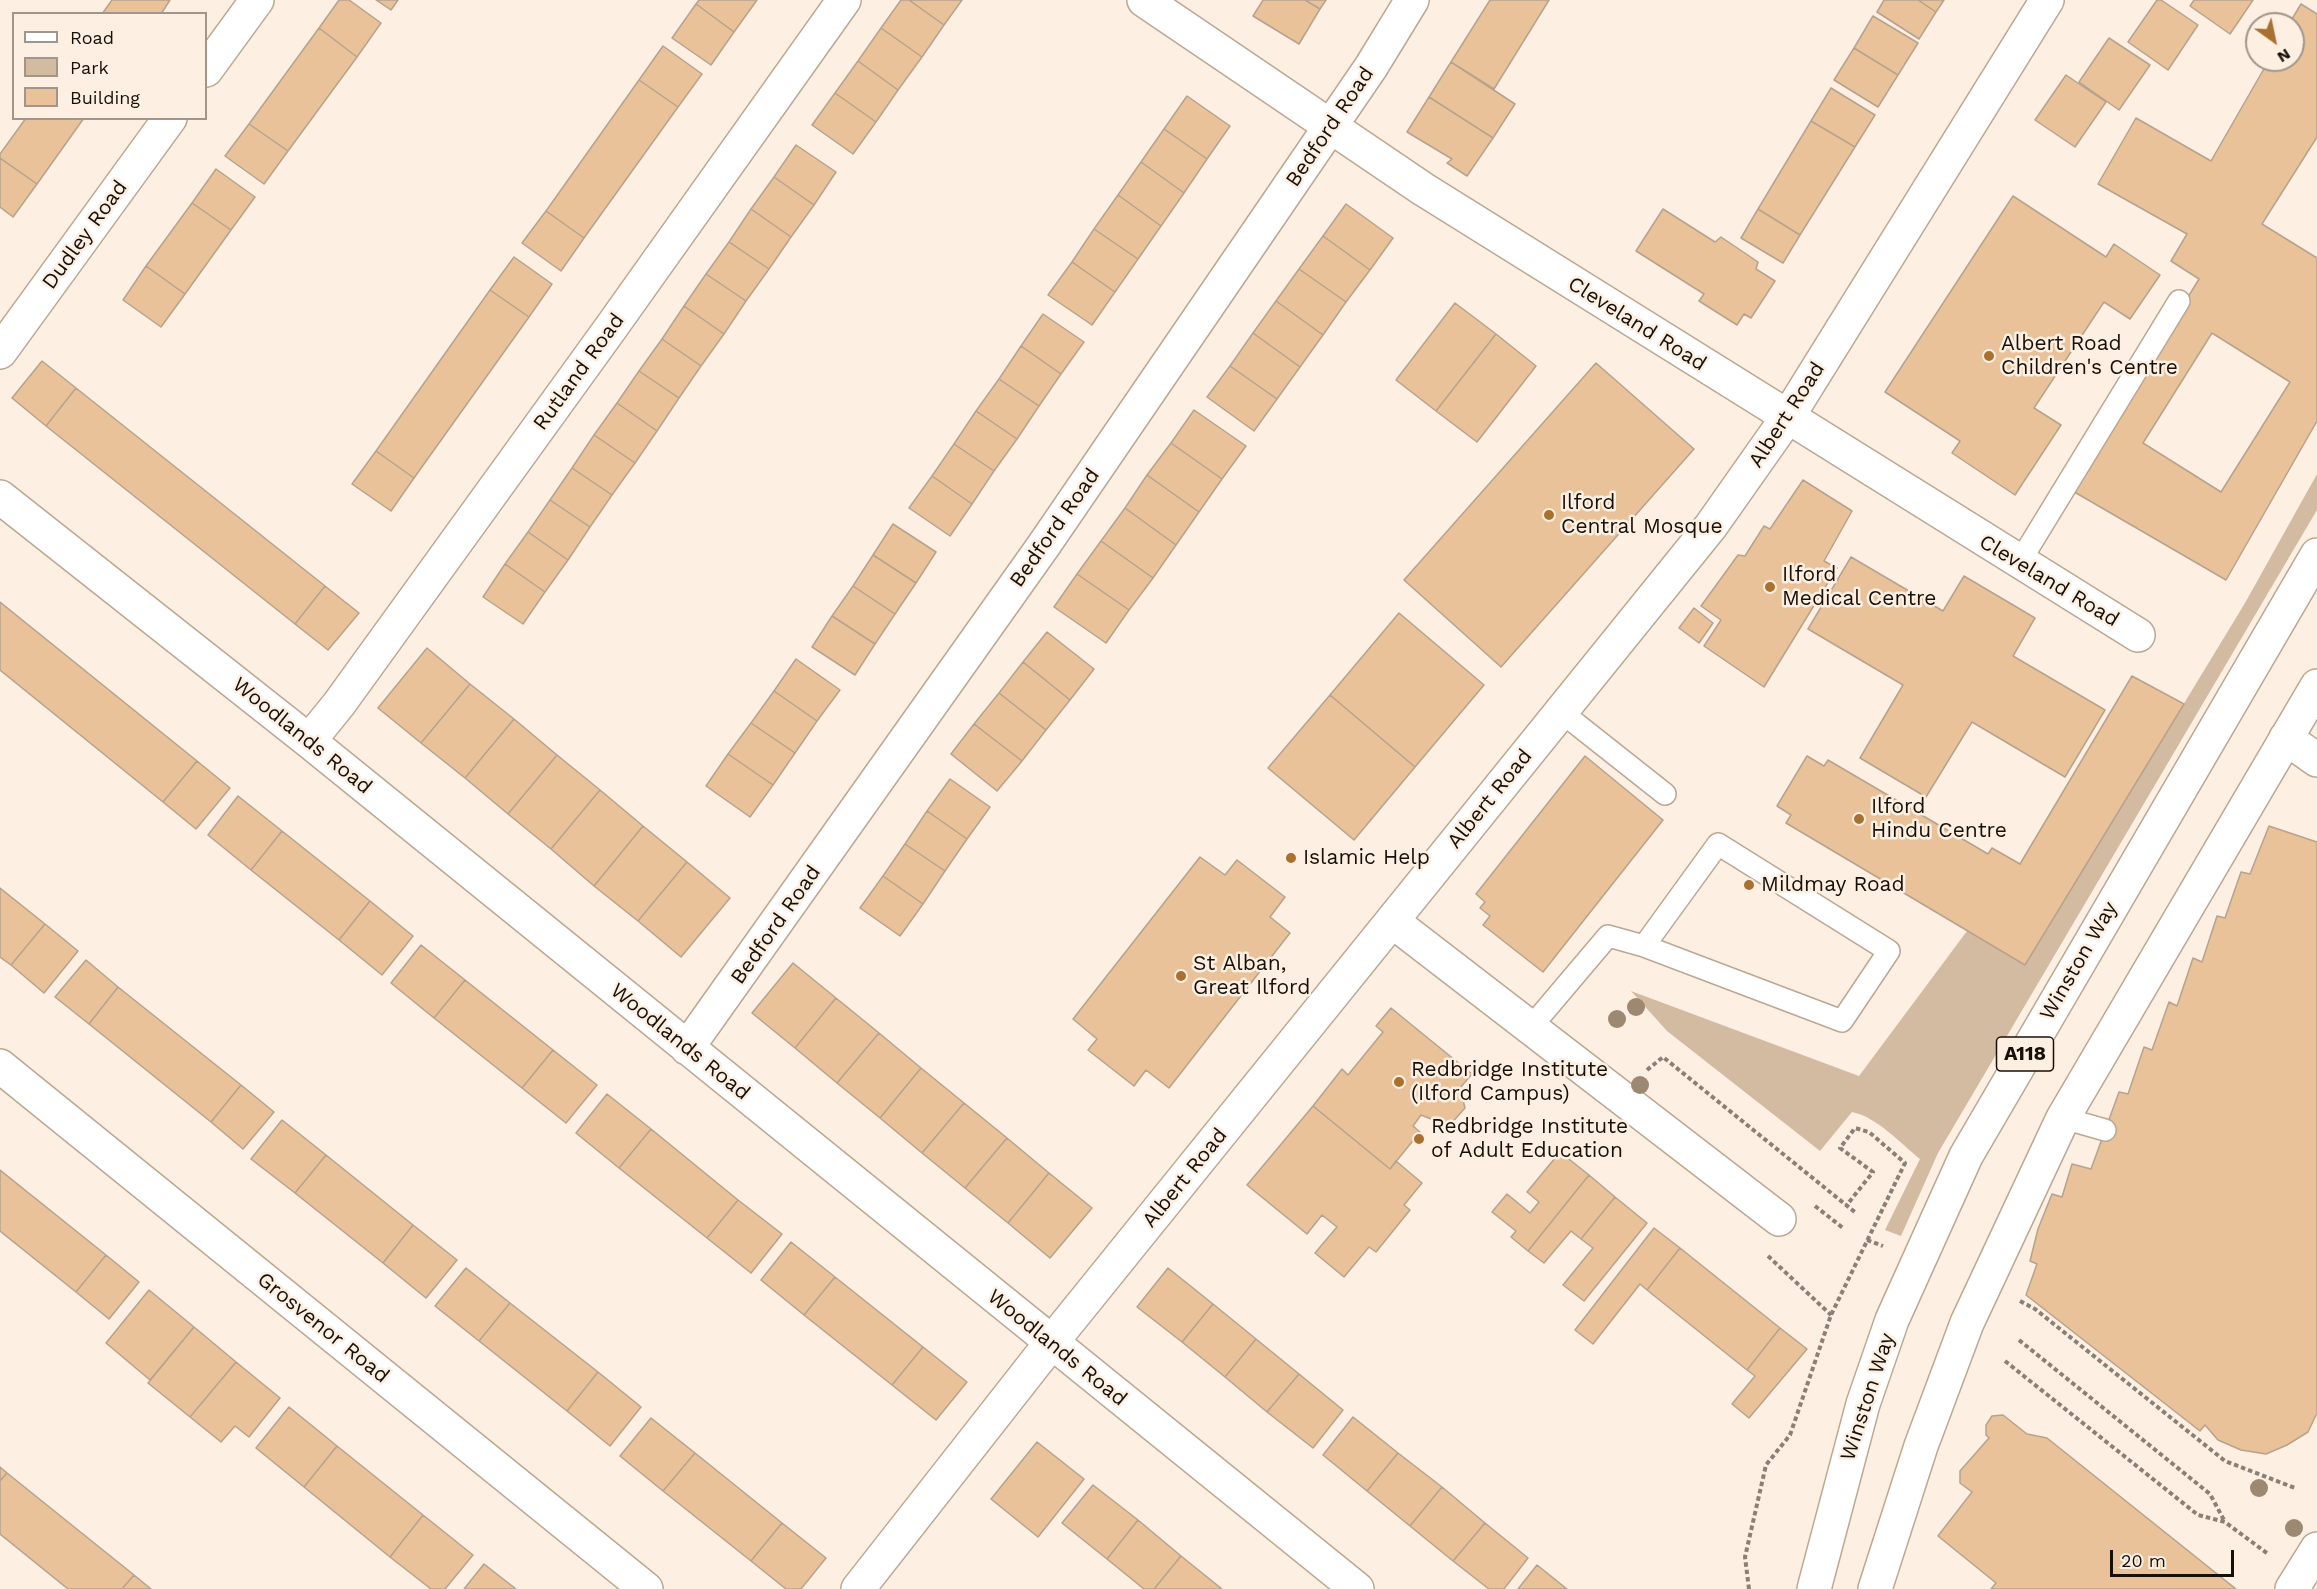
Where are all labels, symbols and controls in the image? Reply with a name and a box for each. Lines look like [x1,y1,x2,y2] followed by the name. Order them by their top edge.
[12,12,207,120] legend
[2245,12,2305,72] north arrow
[70,27,114,48] text: Road
[2274,45,2294,67] text: N
[70,57,109,78] text: Park
[1281,62,1379,192] street label: Bedford Road
[70,87,140,108] text: Building
[37,176,133,294] street label: Dudley Road
[1563,271,1711,377] street label: Cleveland Road
[528,309,630,435] street label: Rutland Road
[2001,331,2178,381] place label: Albert Road Children's Centre
[1982,349,1996,363] marker: Albert Road Children's Centre
[1744,358,1830,472] street label: Albert Road
[1005,464,1105,592] street label: Bedford Road
[1561,490,1723,540] place label: Ilford Central Mosque
[1542,508,1556,522] marker: Ilford Central Mosque
[1975,529,2123,633] street label: Cleveland Road
[1782,562,1936,612] place label: Ilford Medical Centre
[1763,580,1777,594] marker: Ilford Medical Centre
[227,672,377,800] street label: Woodlands Road
[1442,744,1538,854] street label: Albert Road
[1871,794,2007,844] place label: Ilford Hindu Centre
[1852,812,1866,826] marker: Ilford Hindu Centre
[1303,845,1430,871] place label: Islamic Help
[1284,851,1298,865] marker: Islamic Help
[726,861,826,989] street label: Bedford Road
[1761,872,1905,898] place label: Mildmay Road
[1742,878,1756,892] marker: Mildmay Road
[2035,897,2123,1025] street label: Winston Way
[1193,951,1310,1001] place label: St Alban, Great Ilford
[1174,969,1188,983] marker: St Alban, Great Ilford
[605,978,755,1106] street label: Woodlands Road
[1996,1037,2054,1071] road number: A118
[1411,1057,1608,1107] place label: Redbridge Institute (Ilford Campus)
[1392,1075,1406,1089] marker: Redbridge Institute (Ilford Campus)
[1431,1114,1628,1164] place label: Redbridge Institute of Adult Education
[1137,1123,1233,1233] street label: Albert Road
[1412,1132,1426,1146] marker: Redbridge Institute of Adult Education
[252,1267,394,1389] street label: Grosvenor Road
[982,1284,1132,1412] street label: Woodlands Road
[1835,1330,1901,1464] street label: Winston Way
[2113,1538,2238,1576] scale bar
[2121,1550,2166,1571] text: 20 m

